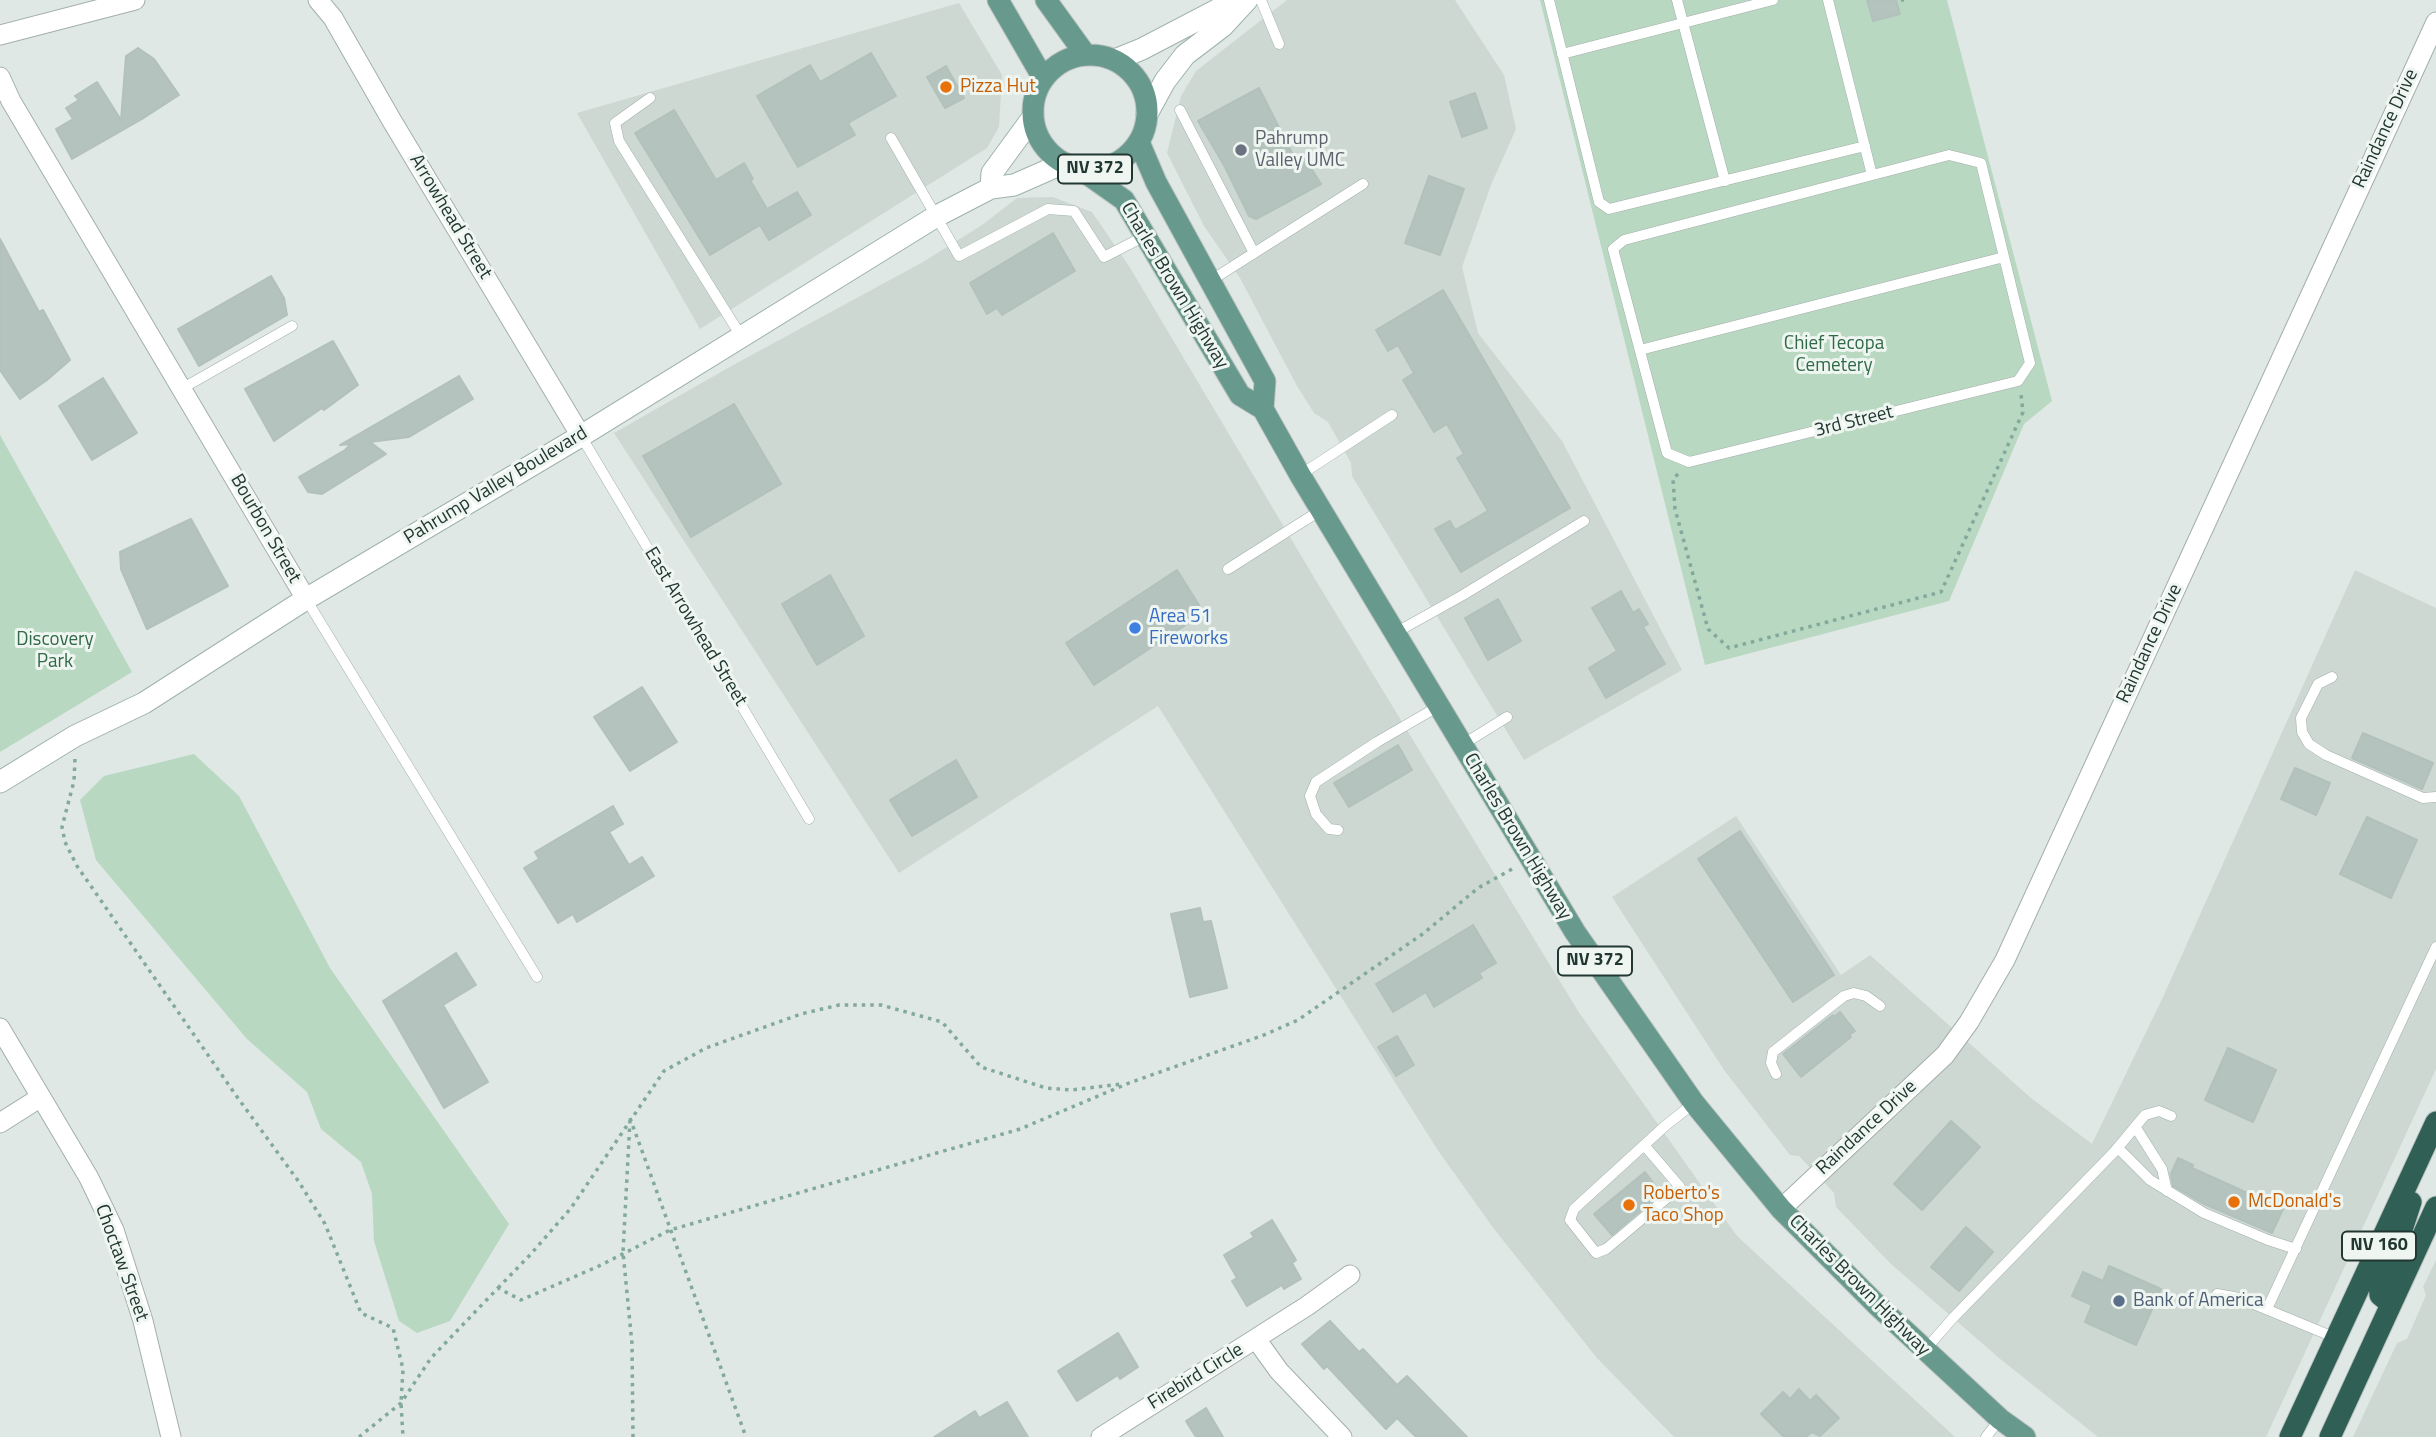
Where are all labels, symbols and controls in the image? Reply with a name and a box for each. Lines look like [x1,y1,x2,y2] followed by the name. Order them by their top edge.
[2348,66,2424,192] street label: Raindance Drive
[960,76,1036,98] place label: Pizza Hut
[938,79,954,95] marker: Pizza Hut
[1255,128,1345,172] place label: Pahrump Valley UMC
[1233,142,1249,158] marker: Pahrump Valley UMC
[404,151,496,283] street label: Arrowhead Street
[1058,154,1132,184] road number: NV 372
[1115,199,1233,373] street label: Charles Brown Highway
[1784,333,1884,377] park label: Chief Tecopa Cemetery
[1812,401,1896,443] street label: 3rd Street
[400,422,592,550] street label: Pahrump Valley Boulevard
[225,471,305,587] street label: Bourbon Street
[639,544,751,710] street label: East Arrowhead Street
[2112,581,2188,707] street label: Raindance Drive
[1149,606,1228,650] place label: Area 51 Fireworks
[1127,620,1143,636] marker: Area 51 Fireworks
[16,629,94,673] park label: Discovery Park
[1458,750,1576,924] street label: Charles Brown Highway
[1558,946,1632,976] road number: NV 372
[1812,1076,1922,1180] street label: Raindance Drive
[1643,1183,1724,1227] place label: Roberto's Taco Shop
[2248,1191,2341,1213] place label: McDonald's
[2226,1194,2242,1210] marker: McDonald's
[1621,1197,1637,1213] marker: Roberto's Taco Shop
[89,1201,153,1325] street label: Choctaw Street
[1784,1211,1934,1361] street label: Charles Brown Highway
[2342,1232,2416,1260] road number: NV 160
[2133,1290,2264,1312] place label: Bank of America
[2111,1293,2127,1309] marker: Bank of America
[1144,1339,1248,1415] street label: Firebird Circle

